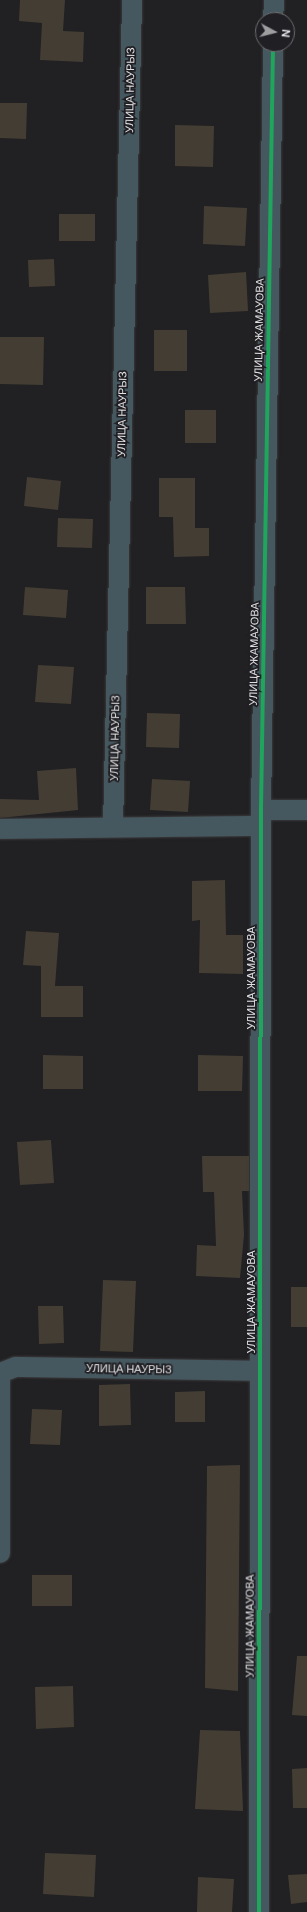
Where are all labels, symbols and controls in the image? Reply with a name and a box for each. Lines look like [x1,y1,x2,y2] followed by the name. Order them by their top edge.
[255,12,295,52] north arrow
[278,29,293,38] text: N
[123,47,137,133] street label: УЛИЦА НАУРЫЗ
[252,278,266,382] street label: УЛИЦА ЖАМАУОВА
[115,371,129,457] street label: УЛИЦА НАУРЫЗ
[247,602,261,706] street label: УЛИЦА ЖАМАУОВА
[108,695,122,781] street label: УЛИЦА НАУРЫЗ
[244,926,258,1030] street label: УЛИЦА ЖАМАУОВА
[244,1250,258,1354] street label: УЛИЦА ЖАМАУОВА
[86,1362,172,1376] street label: УЛИЦА НАУРЫЗ
[243,1574,257,1678] street label: УЛИЦА ЖАМАУОВА

